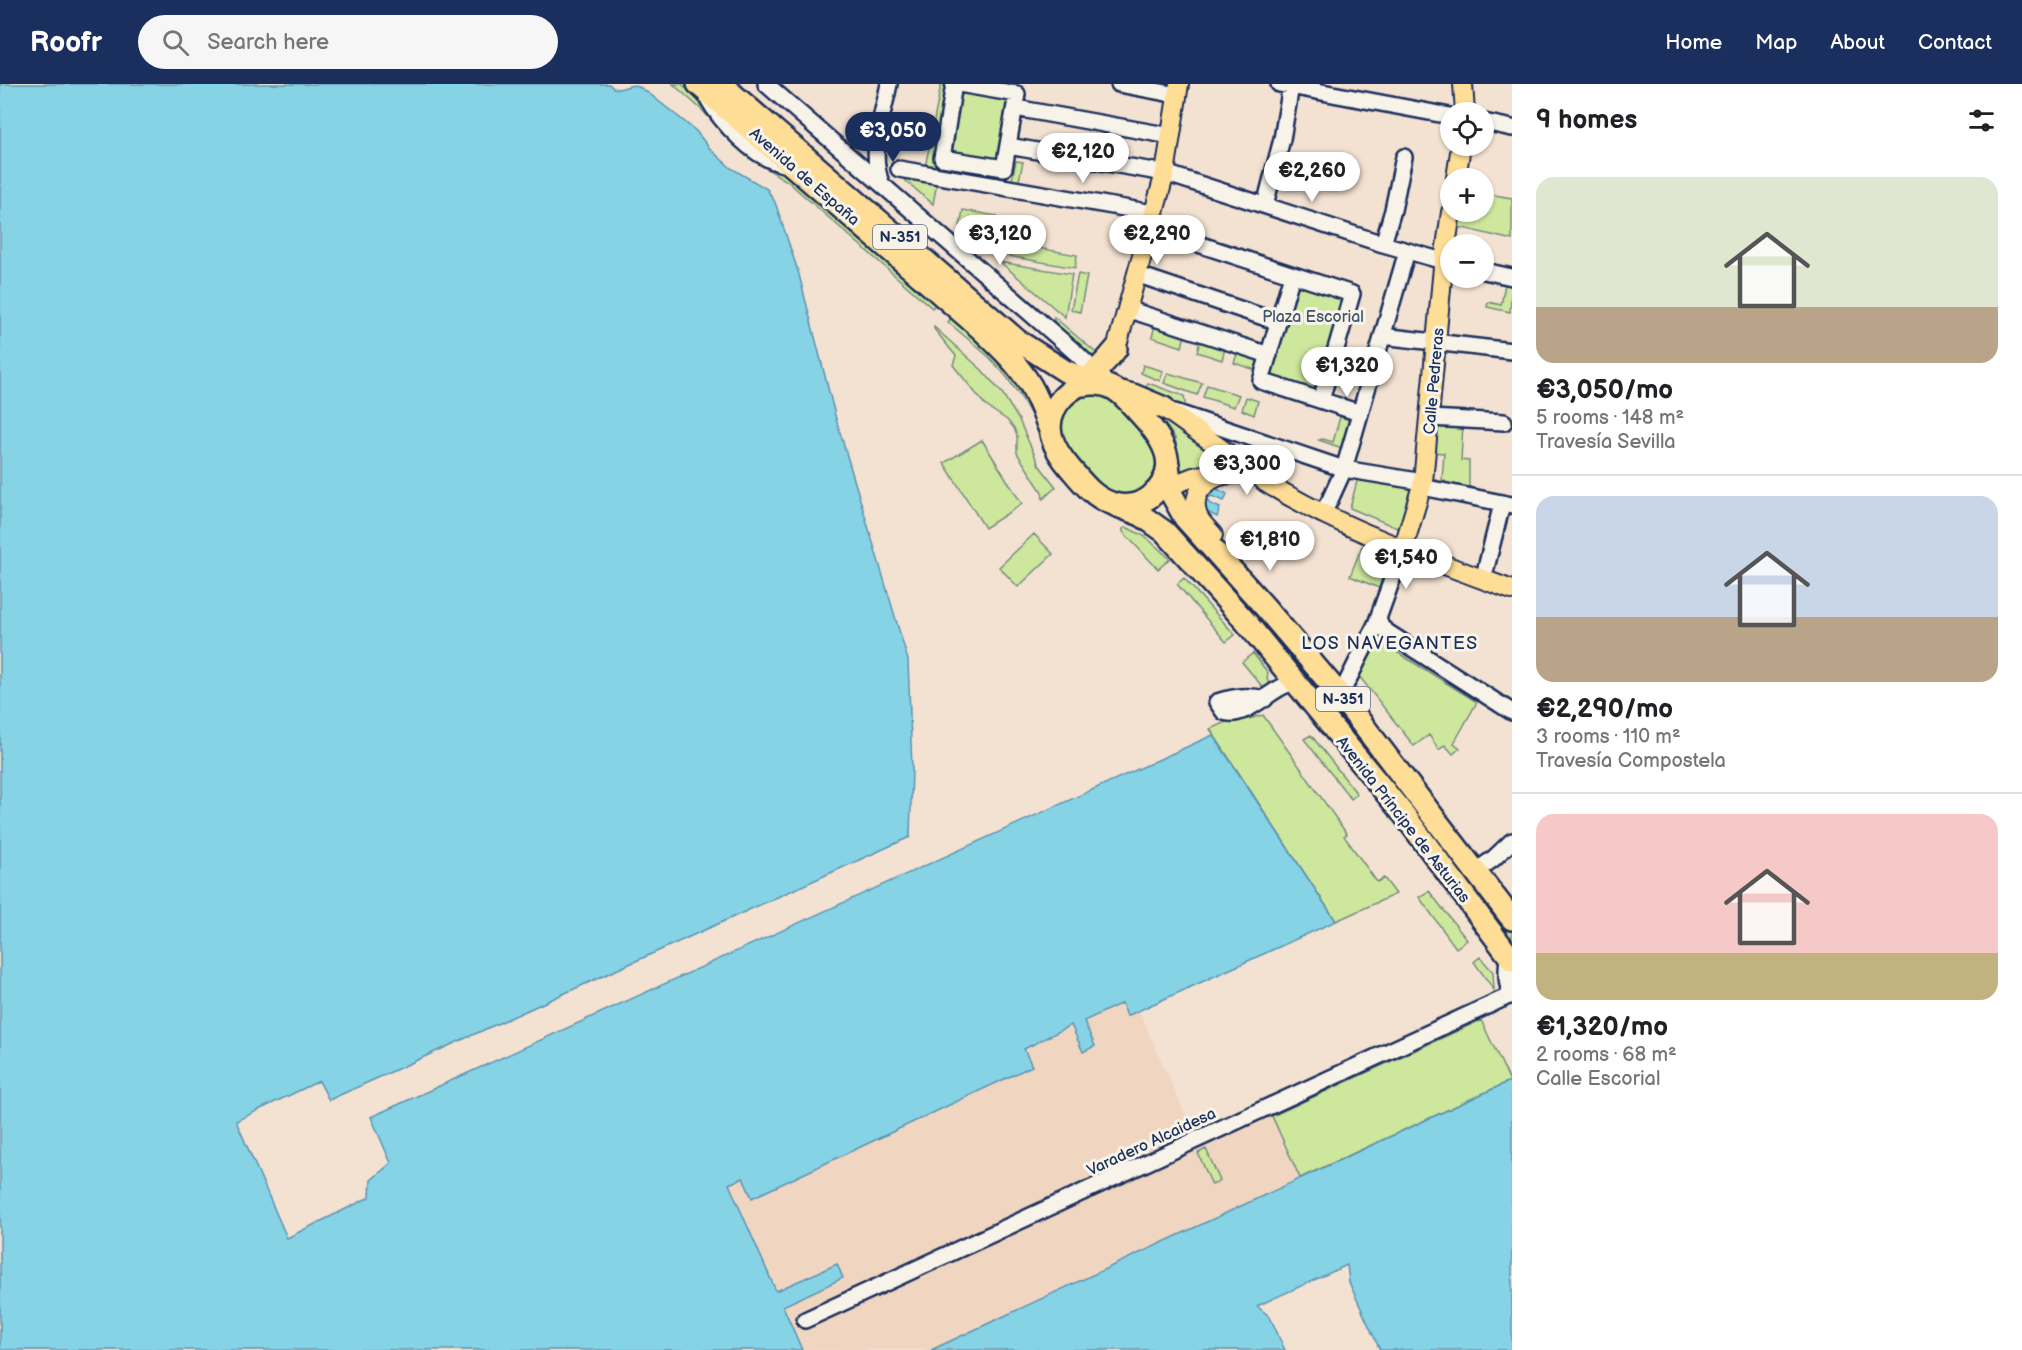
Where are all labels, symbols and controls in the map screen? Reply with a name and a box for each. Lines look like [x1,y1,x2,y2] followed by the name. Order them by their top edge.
[138,15,558,69] search box
[30,26,102,59] text: Roofr
[159,26,192,59] icon: search
[207,29,329,56] text: Search here
[1665,30,1722,55] text: Home
[1755,30,1797,55] text: Map
[1830,30,1885,55] text: About
[1918,30,1992,55] text: Contact
[1440,102,1494,288] map controls
[1440,102,1494,156] button: locate
[1965,104,1998,137] icon: filters
[1536,105,1637,136] text: 9 homes
[844,112,942,163] pin: €3,050
[859,119,927,143] text: €3,050
[745,124,863,230] street label: Avenida de España
[1034,133,1132,184] pin: €2,120
[1051,140,1115,164] text: €2,120
[1263,152,1361,203] pin: €2,260
[1278,159,1346,183] text: €2,260
[1440,168,1494,222] button: +
[951,215,1049,266] pin: €3,120
[1108,215,1206,266] pin: €2,290
[1713,216,1821,324] icon: home
[968,222,1032,246] text: €3,120
[1123,222,1191,246] text: €2,290
[873,225,927,249] road number: N-351
[1440,234,1494,288] button: −
[1262,308,1364,327] park label: Plaza Escorial
[1420,327,1449,435] street label: Calle Pedreras
[1298,347,1396,398] pin: €1,320
[1315,354,1379,378] text: €1,320
[1536,375,1673,406] text: €3,050/mo
[1536,406,1684,430] text: 5 rooms · 148 m²
[1536,430,1676,454] text: Travesía Sevilla
[1198,445,1296,496] pin: €3,300
[1213,452,1281,476] text: €3,300
[1221,521,1319,572] pin: €1,810
[1240,528,1300,552] text: €1,810
[1713,535,1821,643] icon: home
[1357,539,1455,590] pin: €1,540
[1374,546,1438,570] text: €1,540
[1301,633,1479,654] district label: LOS NAVEGANTES
[1316,687,1370,711] road number: N-351
[1536,694,1673,725] text: €2,290/mo
[1536,725,1681,749] text: 3 rooms · 110 m²
[1332,733,1474,907] street label: Avenida Príncipe de Asturias
[1536,749,1726,773] text: Travesía Compostela
[1713,853,1821,961] icon: home
[1536,1012,1668,1043] text: €1,320/mo
[1536,1043,1677,1067] text: 2 rooms · 68 m²
[1536,1067,1660,1091] text: Calle Escorial
[1084,1104,1219,1181] street label: Varadero Alcaidesa

